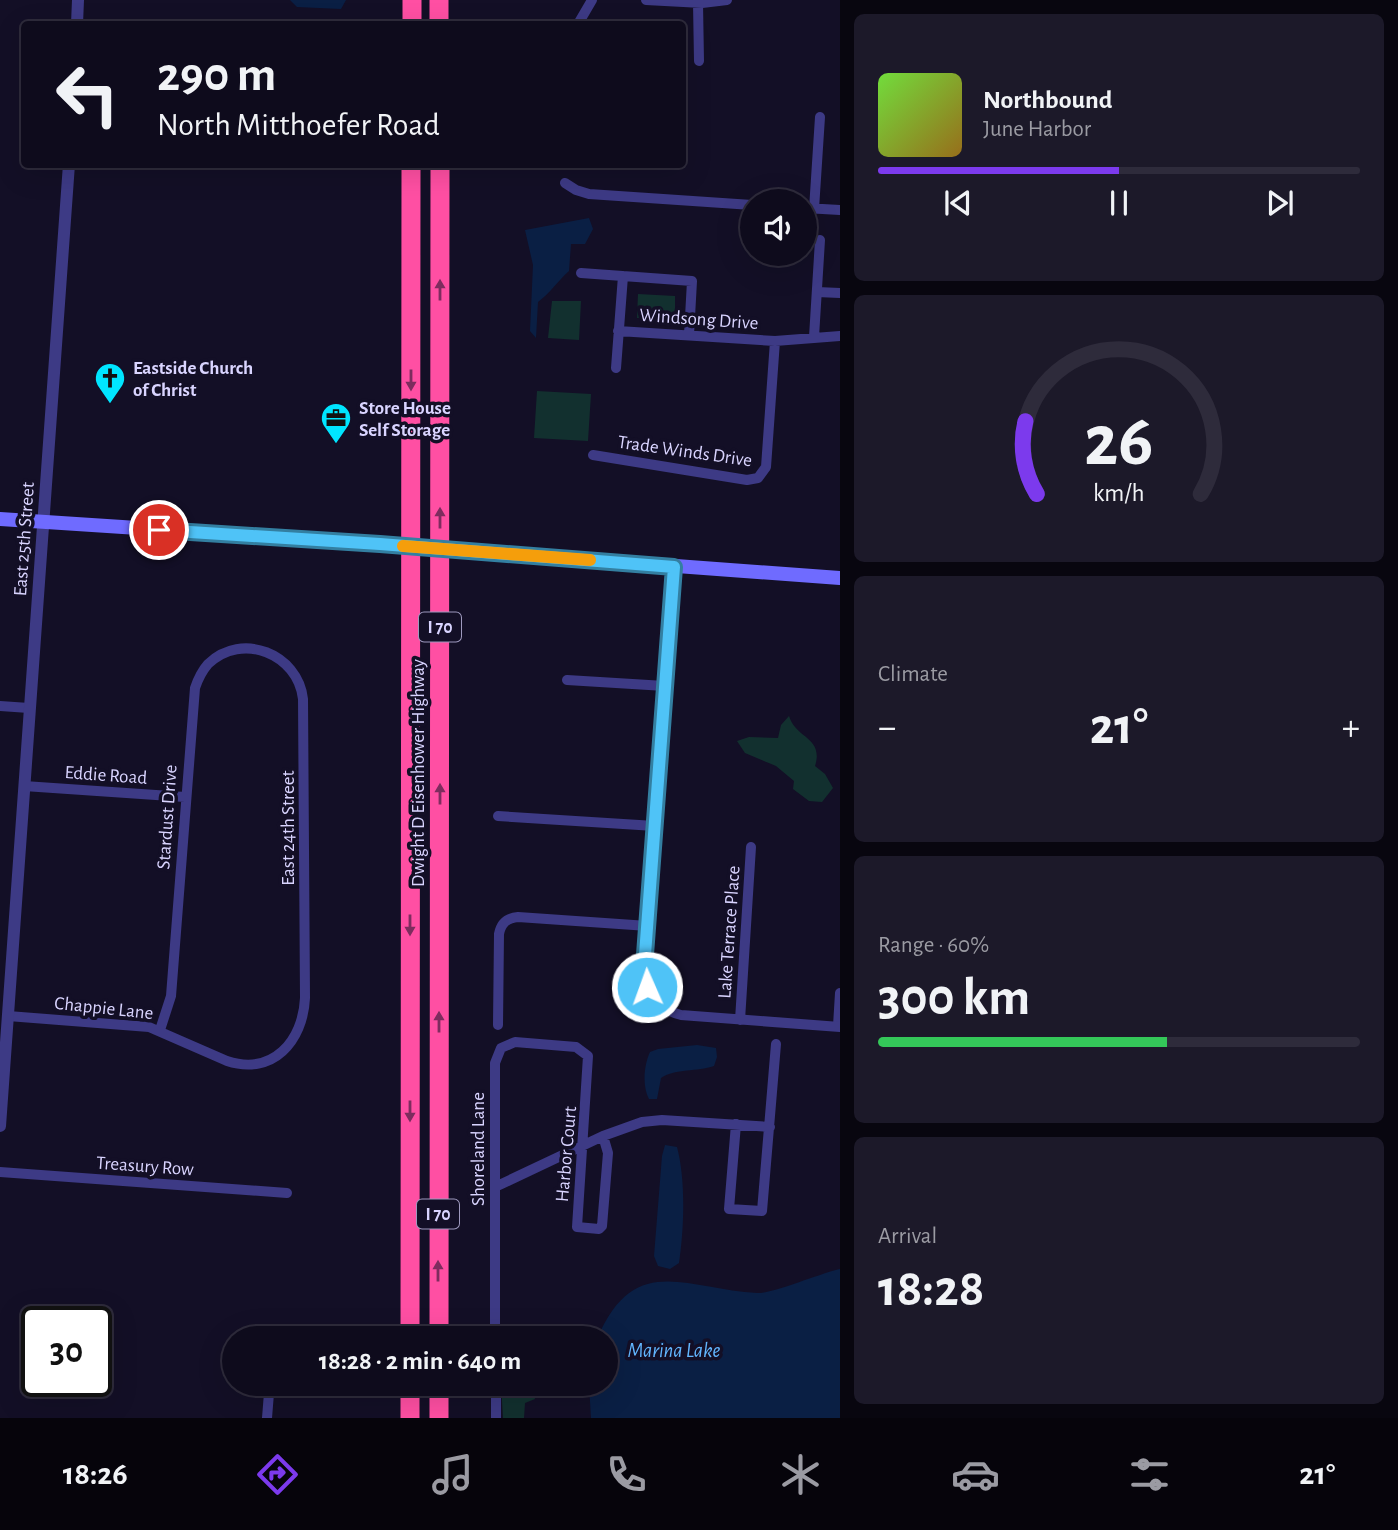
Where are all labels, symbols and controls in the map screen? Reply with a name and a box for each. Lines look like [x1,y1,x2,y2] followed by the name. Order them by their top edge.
[42,49,133,140] icon: left
[157,51,276,100] text: 290 m
[983,87,1112,113] text: Northbound
[157,109,440,141] text: North Mitthoefer Road
[983,118,1091,141] text: June Harbor
[939,184,977,222] icon: previous
[1100,184,1138,222] icon: pause
[1261,184,1299,222] icon: next
[740,189,817,266] map controls
[740,189,817,266] button: sound
[434,279,446,301] one-way arrow
[639,306,759,333] street label: Windsong Drive
[133,359,253,400] place label: Eastside Church of Christ
[93,361,127,405] church icon: Eastside Church of Christ
[405,369,417,391] one-way arrow
[359,399,451,440] place label: Store House Self Storage
[319,401,353,445] office icon: Store House Self Storage
[1084,407,1154,480] text: 26
[616,433,753,470] street label: Trade Winds Drive
[11,481,38,597] street label: East 25th Street
[1093,481,1145,506] text: km/h
[129,500,189,560] pin
[434,507,446,529] one-way arrow
[140,511,178,549] icon: arrive
[419,612,461,642] road number: I 70
[409,659,428,887] street label: Dwight D Eisenhower Highway
[878,663,948,686] text: Climate
[1090,701,1148,753] text: 21°
[878,709,896,747] text: −
[1342,709,1360,747] text: +
[64,763,148,788] street label: Eddie Road
[154,764,181,870] street label: Stardust Drive
[279,770,298,886] street label: East 24th Street
[434,783,446,805] one-way arrow
[715,865,744,999] street label: Lake Terrace Place
[404,914,416,936] one-way arrow
[878,934,989,957] text: Range · 60%
[610,950,684,1024] position arrow
[878,972,1030,1024] text: 300 km
[53,994,154,1023] street label: Chappie Lane
[433,1011,445,1033] one-way arrow
[469,1092,488,1206] street label: Shoreland Lane
[405,1100,416,1122] one-way arrow
[553,1105,580,1203] street label: Harbor Court
[96,1154,194,1179] street label: Treasury Row
[417,1199,459,1228] road number: I 70
[878,1225,937,1248] text: Arrival
[432,1259,444,1281] one-way arrow
[878,1263,984,1315] text: 18:28
[21,1306,112,1397] speed limit sign: 30
[628,1340,721,1361] water label: Marina Lake
[319,1348,521,1374] text: 18:28 · 2 min · 640 m
[253,1450,302,1499] icon: directions
[428,1450,477,1499] icon: music
[602,1450,651,1499] icon: phone
[776,1450,825,1499] icon: climate
[951,1450,1000,1499] icon: car
[1125,1450,1174,1499] icon: filters
[63,1458,128,1490] text: 18:26
[1299,1458,1335,1490] text: 21°

